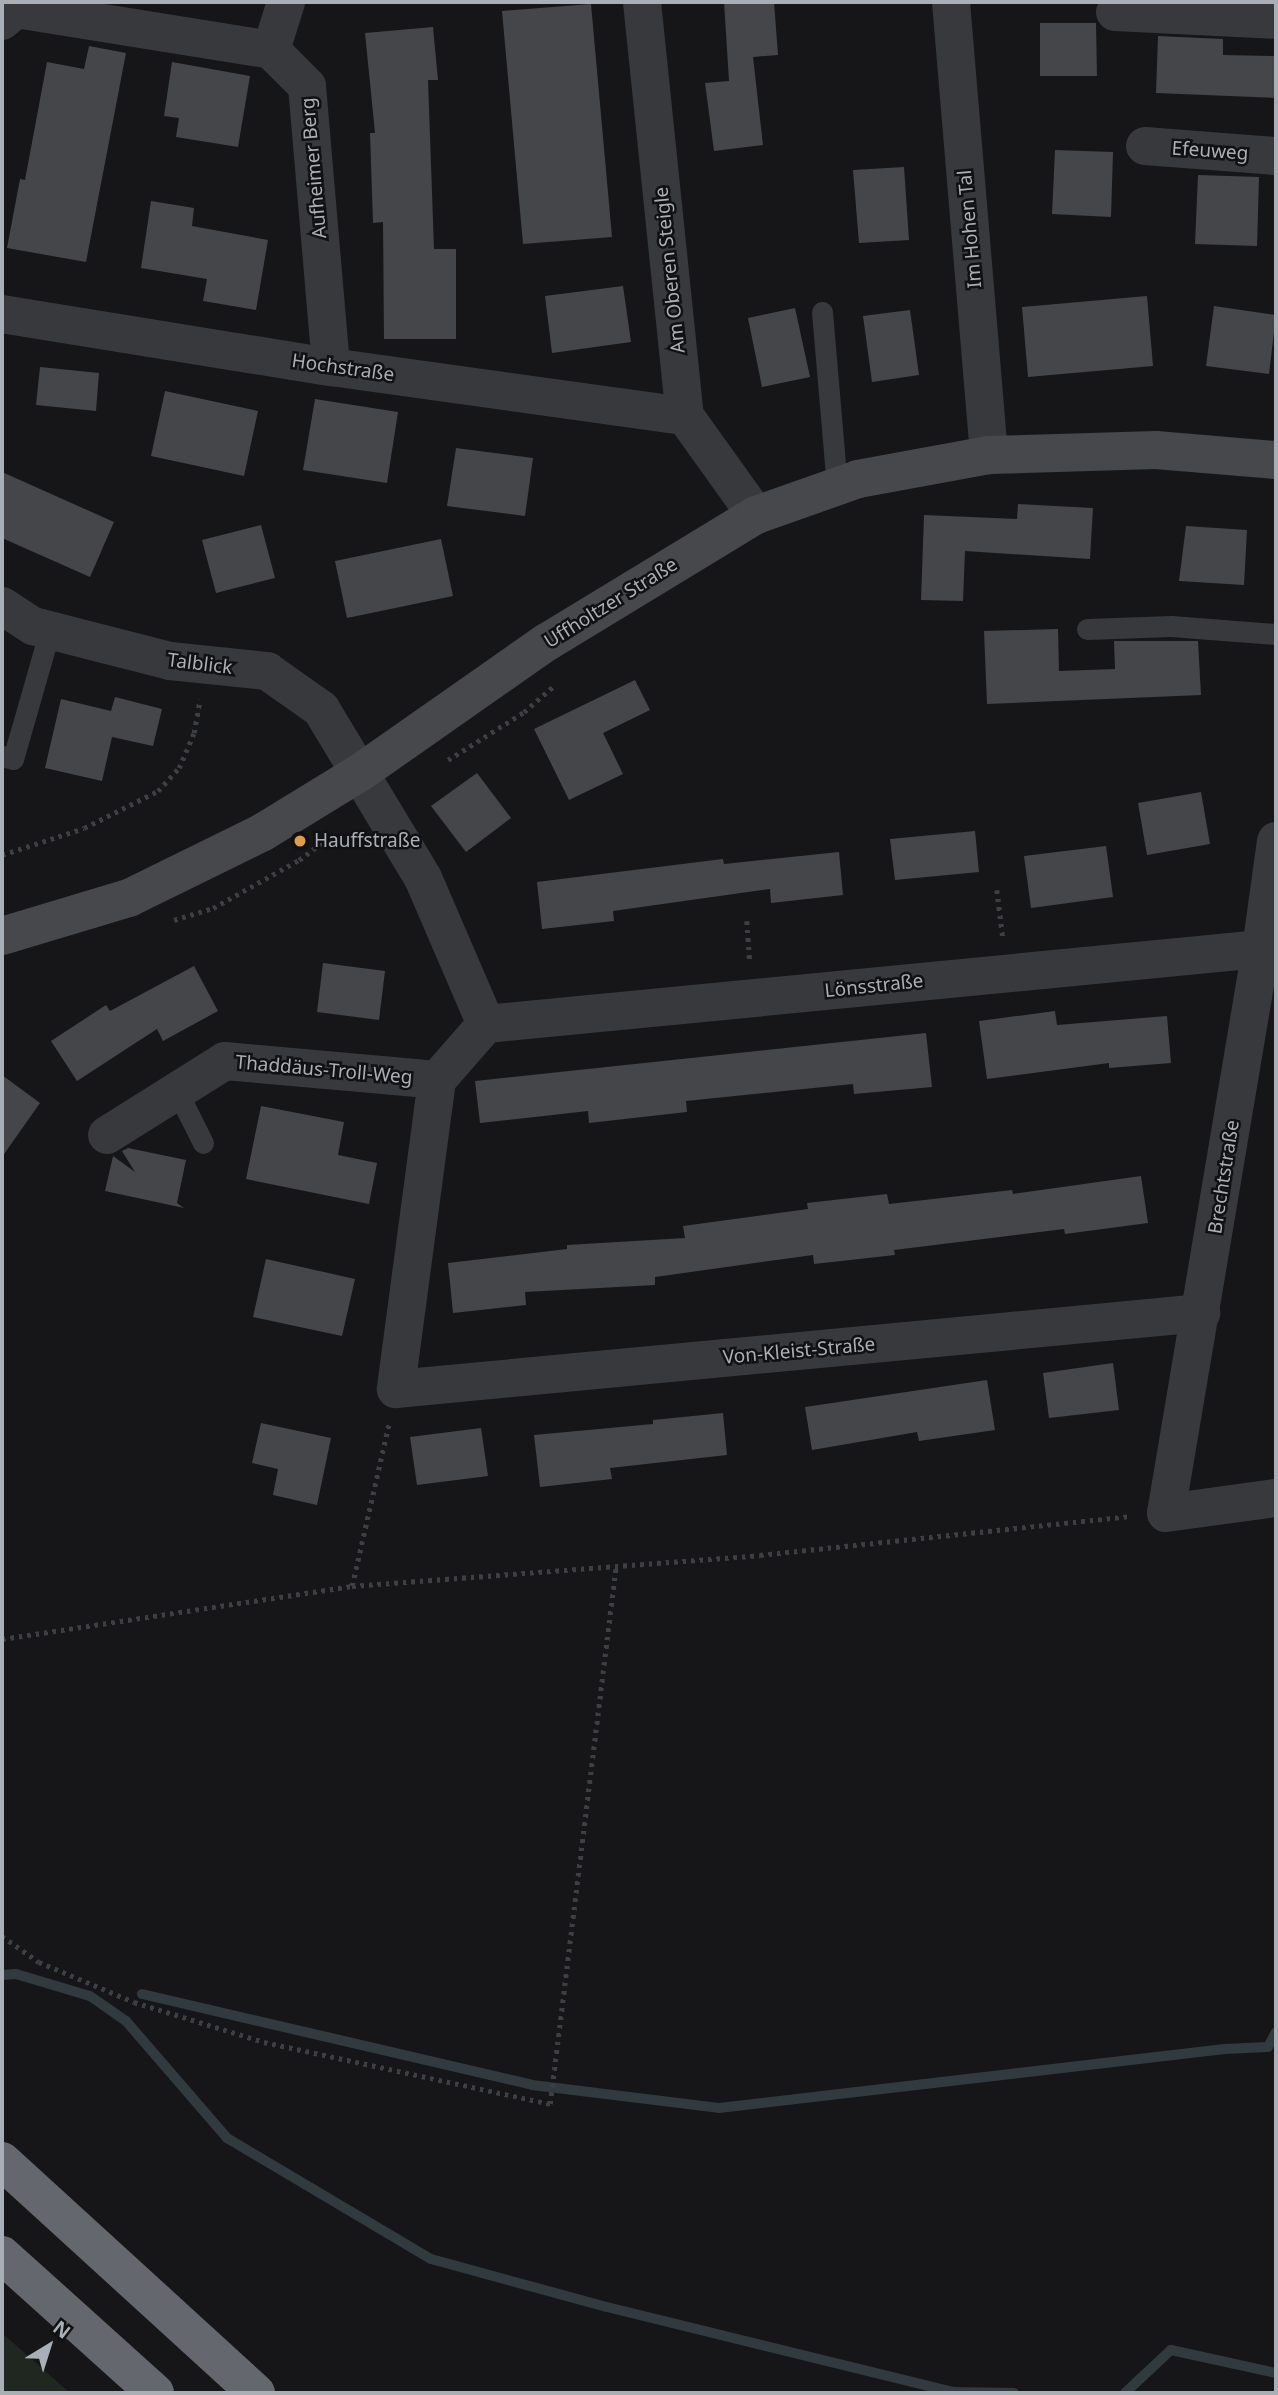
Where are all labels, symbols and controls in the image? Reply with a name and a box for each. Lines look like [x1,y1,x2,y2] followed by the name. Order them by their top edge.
[296,97,332,239] street label: Aufheimer Berg
[1171,137,1249,165] street label: Efeuweg
[953,169,987,289] street label: Im Hohen Tal
[650,186,690,354] street label: Am Oberen Steigle
[290,350,396,386] street label: Hochstraße
[540,553,682,653] street label: Uffholtzer Straße
[166,649,234,679] street label: Talblick
[314,830,420,852] place label: Hauffstraße
[292,833,308,849] marker: Hauffstraße
[824,969,924,1003] street label: Lönsstraße
[235,1051,413,1089] street label: Thaddäus-Troll-Weg
[1204,1118,1244,1236] street label: Brechtstraße
[722,1333,876,1369] street label: Von-Kleist-Straße
[14,2311,84,2381] north arrow
[48,2314,76,2344] text: N

